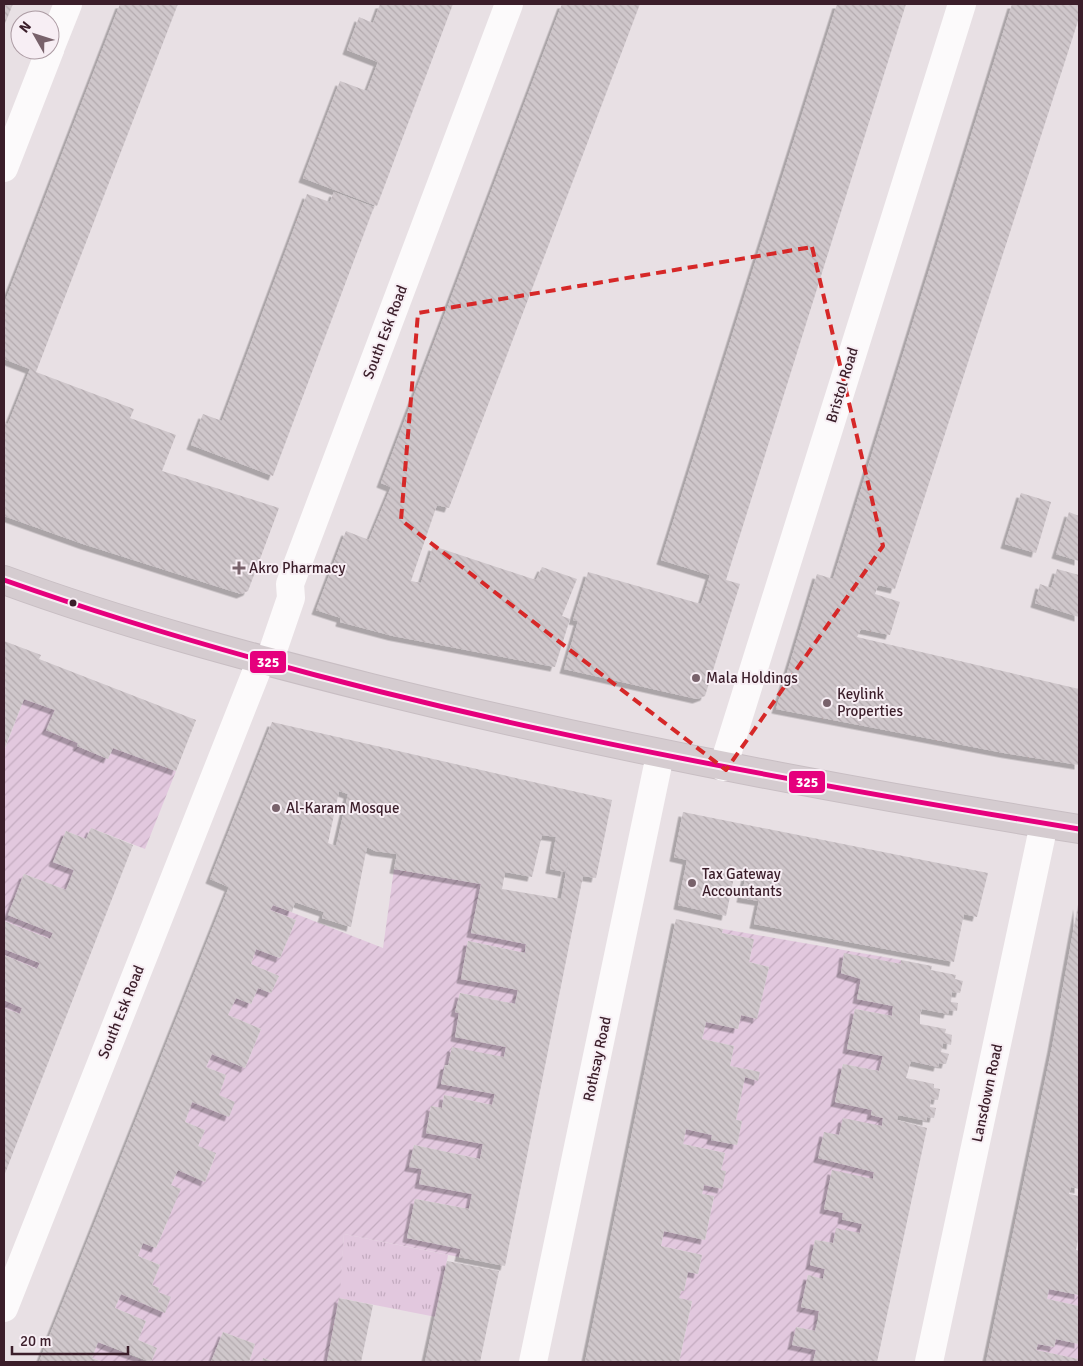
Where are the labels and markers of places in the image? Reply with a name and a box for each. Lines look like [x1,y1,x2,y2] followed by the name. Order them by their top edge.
[249,559,345,577] place label: Akro Pharmacy
[233,562,245,574] marker: Akro Pharmacy
[68,598,78,608] unlabelled marker
[706,669,798,687] place label: Mala Holdings
[690,672,702,684] marker: Mala Holdings
[837,685,904,720] place label: Keylink Properties
[821,697,833,709] marker: Keylink Properties
[286,799,399,817] place label: Al-Karam Mosque
[270,802,282,814] marker: Al-Karam Mosque
[702,865,782,900] place label: Tax Gateway Accountants
[686,877,698,889] marker: Tax Gateway Accountants

